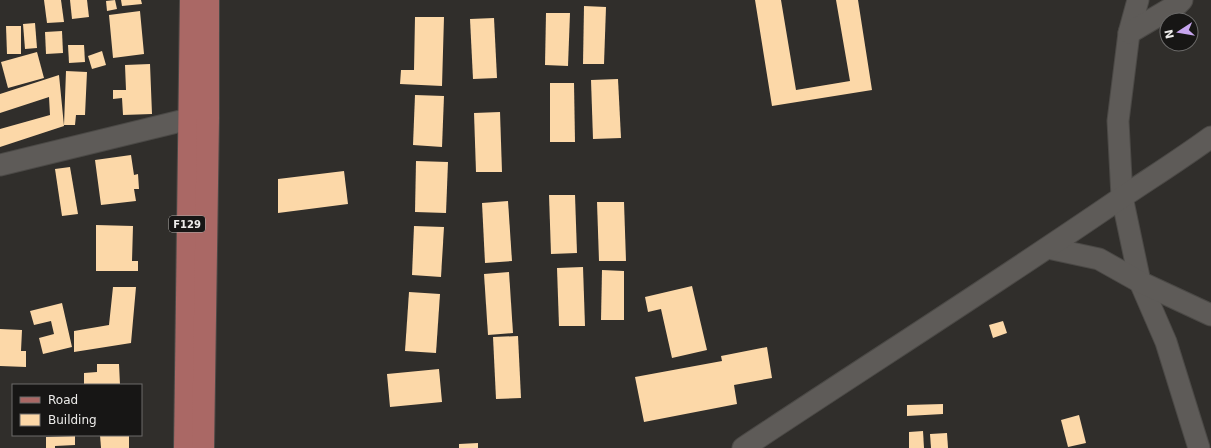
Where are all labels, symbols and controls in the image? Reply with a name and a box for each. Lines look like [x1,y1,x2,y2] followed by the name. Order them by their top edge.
[1159,12,1199,52] north arrow
[1162,28,1177,40] text: N
[169,216,205,232] road number: F129
[12,384,142,436] legend
[48,393,78,407] text: Road
[48,413,97,427] text: Building

